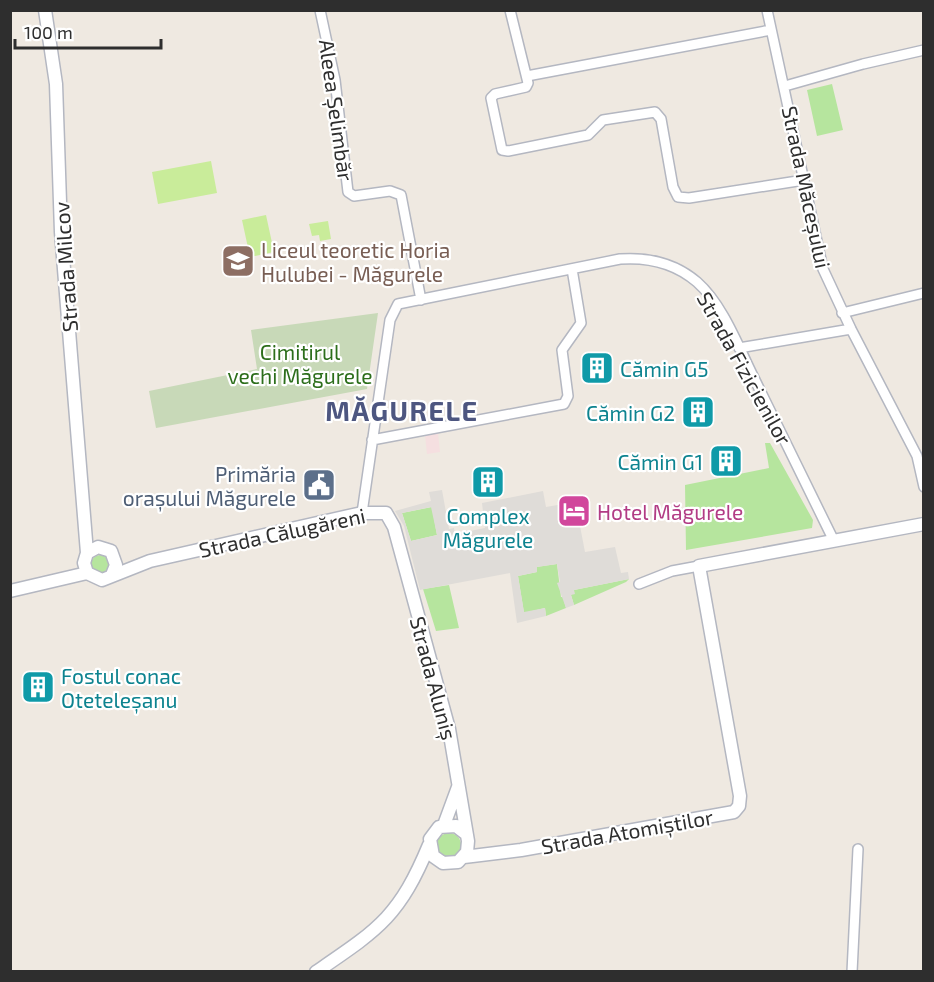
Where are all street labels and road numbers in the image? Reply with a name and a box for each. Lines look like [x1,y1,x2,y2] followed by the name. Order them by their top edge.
[313,38,359,183] street label: Aleea Șelimbăr
[776,104,836,271] street label: Strada Măceșului
[48,201,82,333] street label: Strada Milcov
[693,287,798,449] street label: Strada Fizicienilor
[196,502,368,562] street label: Strada Călugăreni
[404,614,462,743] street label: Strada Aluniș
[539,803,716,860] street label: Strada Atomiștilor

